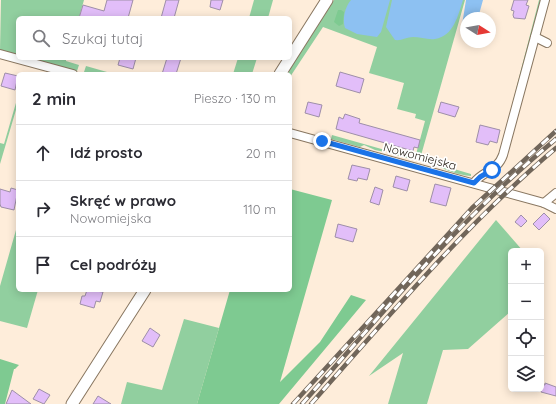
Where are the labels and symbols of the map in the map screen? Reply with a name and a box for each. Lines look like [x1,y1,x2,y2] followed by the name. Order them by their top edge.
[460,12,496,48] north arrow
[313,132,331,150] route end
[382,139,458,173] street label: Nowomiejska
[483,161,501,179] route start

